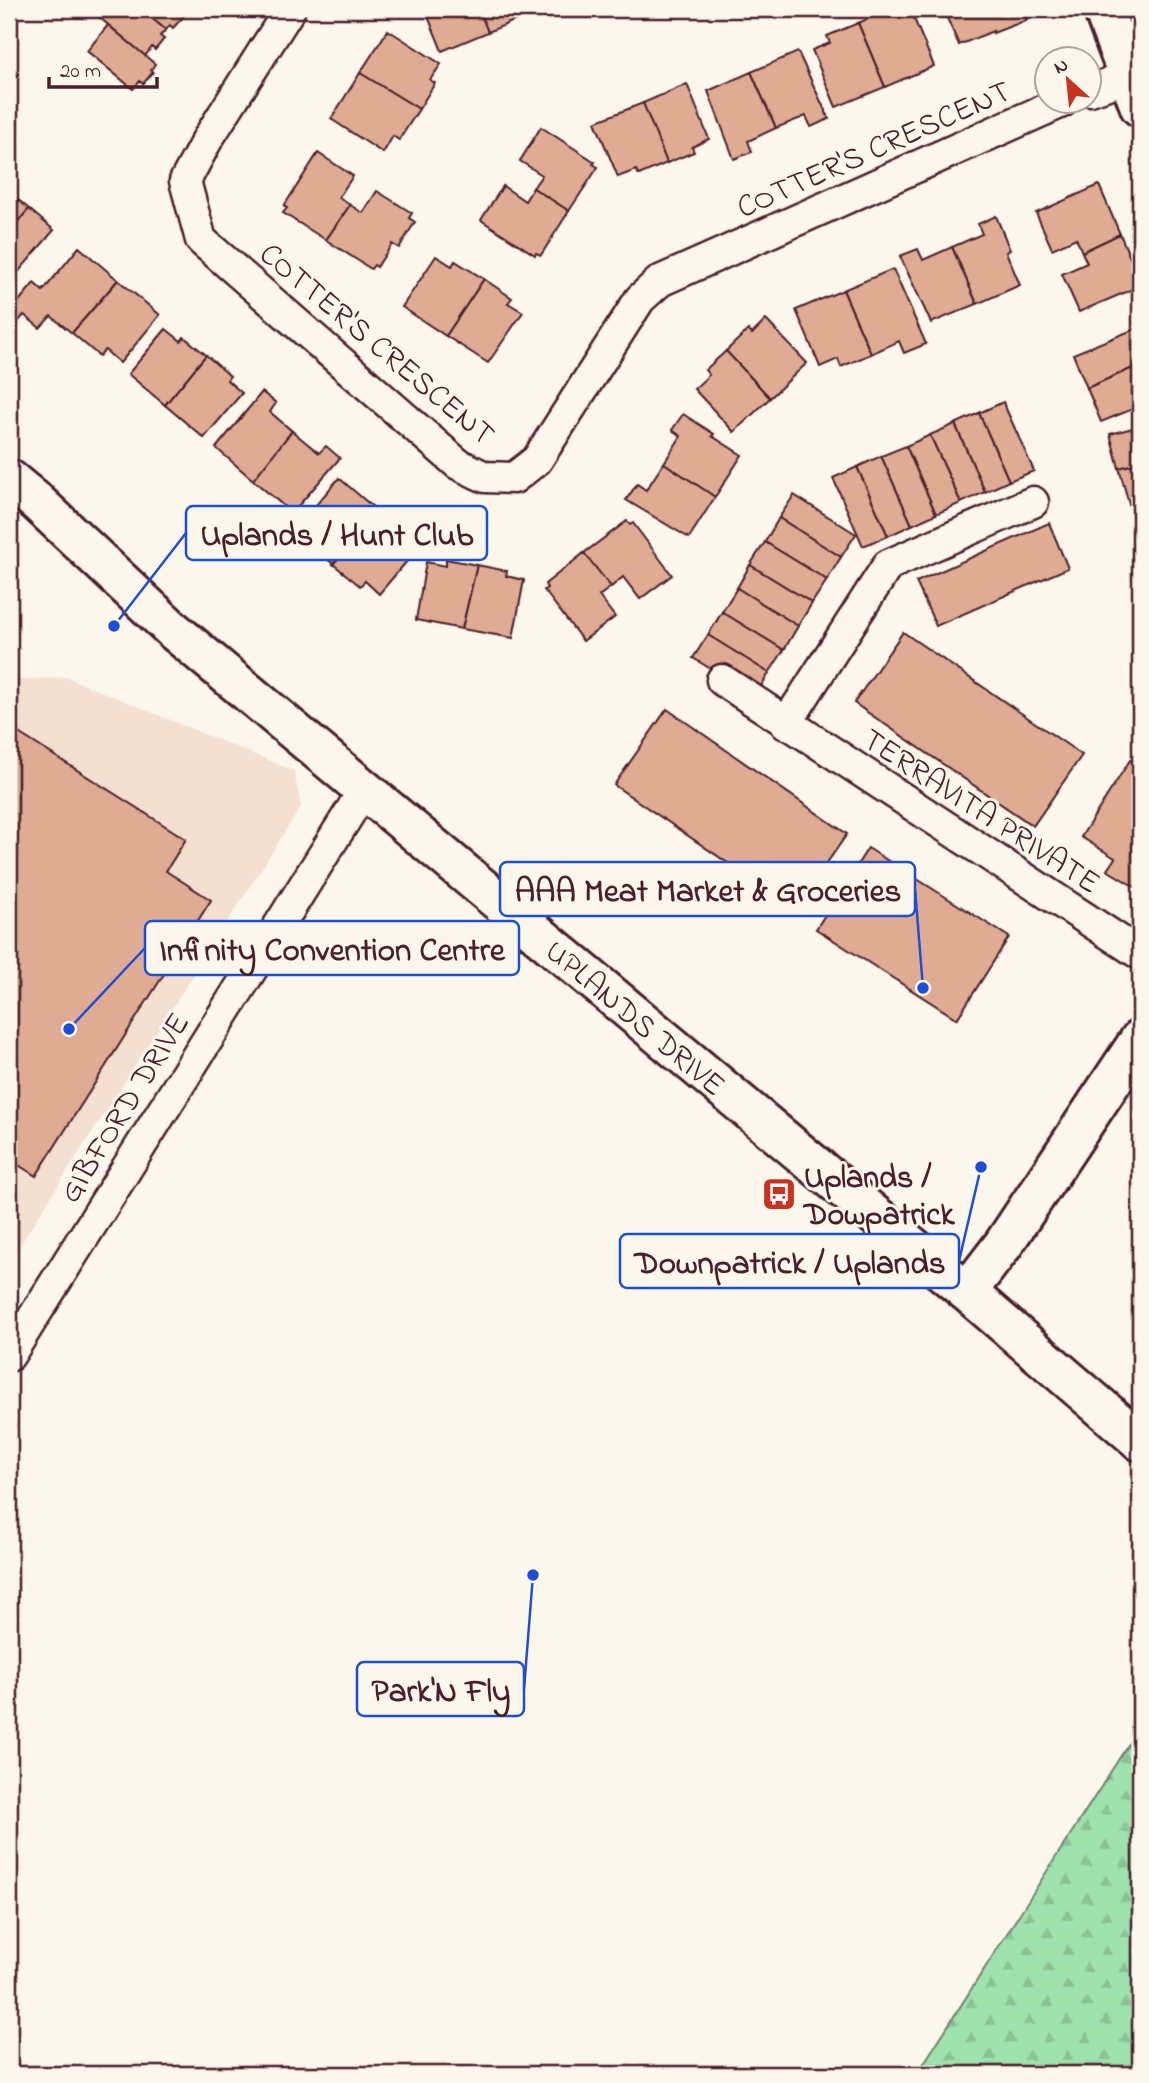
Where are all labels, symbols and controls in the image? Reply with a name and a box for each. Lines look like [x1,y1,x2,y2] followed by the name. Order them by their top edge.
[49,46,158,90] scale bar
[1034,46,1104,116] north arrow
[1050,52,1073,82] text: N
[60,57,101,87] text: 20 m
[730,70,1019,233] street label: COTTER'S CRESCENT
[248,233,504,459] street label: COTTER'S CRESCENT
[186,506,487,560] callout: Uplands / Hunt Club
[201,513,474,561] text: Uplands / Hunt Club
[852,718,1109,908] street label: TERRAVITA PRIVATE
[500,862,915,916] callout: AAA Meat Market & Groceries
[515,869,901,917] text: AAA Meat Market & Groceries
[145,921,519,975] callout: Infinity Convention Centre
[159,928,506,977] text: Infinity Convention Centre
[533,930,734,1109] street label: UPLANDS DRIVE
[49,1004,203,1213] street label: GIBFORD DRIVE
[802,1156,955,1240] place label: Uplands / Dowpatrick
[760,1175,798,1213] bus stop icon: Uplands / Dowpatrick
[620,1234,959,1288] callout: Downpatrick / Uplands
[633,1241,945,1289] text: Downpatrick / Uplands
[357,1662,524,1716] callout: Park'N Fly
[372,1669,510,1718] text: Park'N Fly

